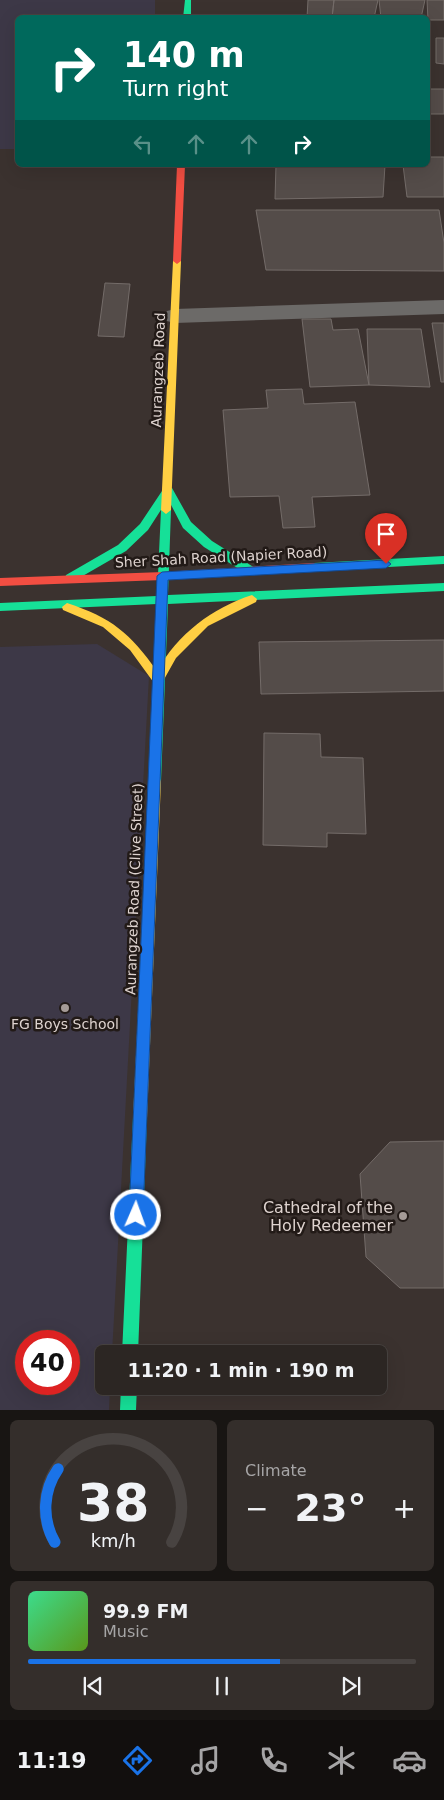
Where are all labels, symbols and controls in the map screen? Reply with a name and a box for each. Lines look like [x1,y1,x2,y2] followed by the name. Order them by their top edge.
[40,35,105,100] icon: right
[123,35,245,75] text: 140 m
[123,76,228,101] text: Turn right
[129,130,157,158] icon: left
[182,130,210,158] icon: ahead
[235,130,263,158] icon: ahead
[288,130,316,158] icon: right
[148,312,168,428] street label: Aurangzeb Road
[365,513,407,564] pin
[372,520,400,548] icon: arrive
[114,543,328,571] street label: Sher Shah Road (Napier Road)
[122,783,146,995] street label: Aurangzeb Road (Clive Street)
[59,1002,71,1014] marker: FG Boys School
[11,1016,119,1032] place label: FG Boys School
[109,1188,161,1240] position arrow
[263,1198,393,1235] place label: Cathedral of the Holy Redeemer
[397,1210,409,1222] marker: Cathedral of the Holy Redeemer
[15,1330,80,1395] speed limit sign: 40
[127,1359,355,1381] text: 11:20 · 1 min · 190 m
[245,1461,307,1480] text: Climate
[77,1473,150,1533] text: 38
[295,1486,366,1530] text: 23°
[245,1492,268,1525] text: −
[393,1492,416,1525] text: +
[91,1530,136,1551] text: km/h
[103,1600,188,1622] text: 99.9 FM
[103,1622,149,1641] text: Music
[79,1672,107,1700] icon: previous
[208,1672,236,1700] icon: pause
[337,1672,365,1700] icon: next
[120,1743,155,1778] icon: directions
[188,1743,223,1778] icon: music
[256,1743,291,1778] icon: phone
[324,1743,359,1778] icon: climate
[392,1743,427,1778] icon: car
[17,1748,87,1773] text: 11:19

